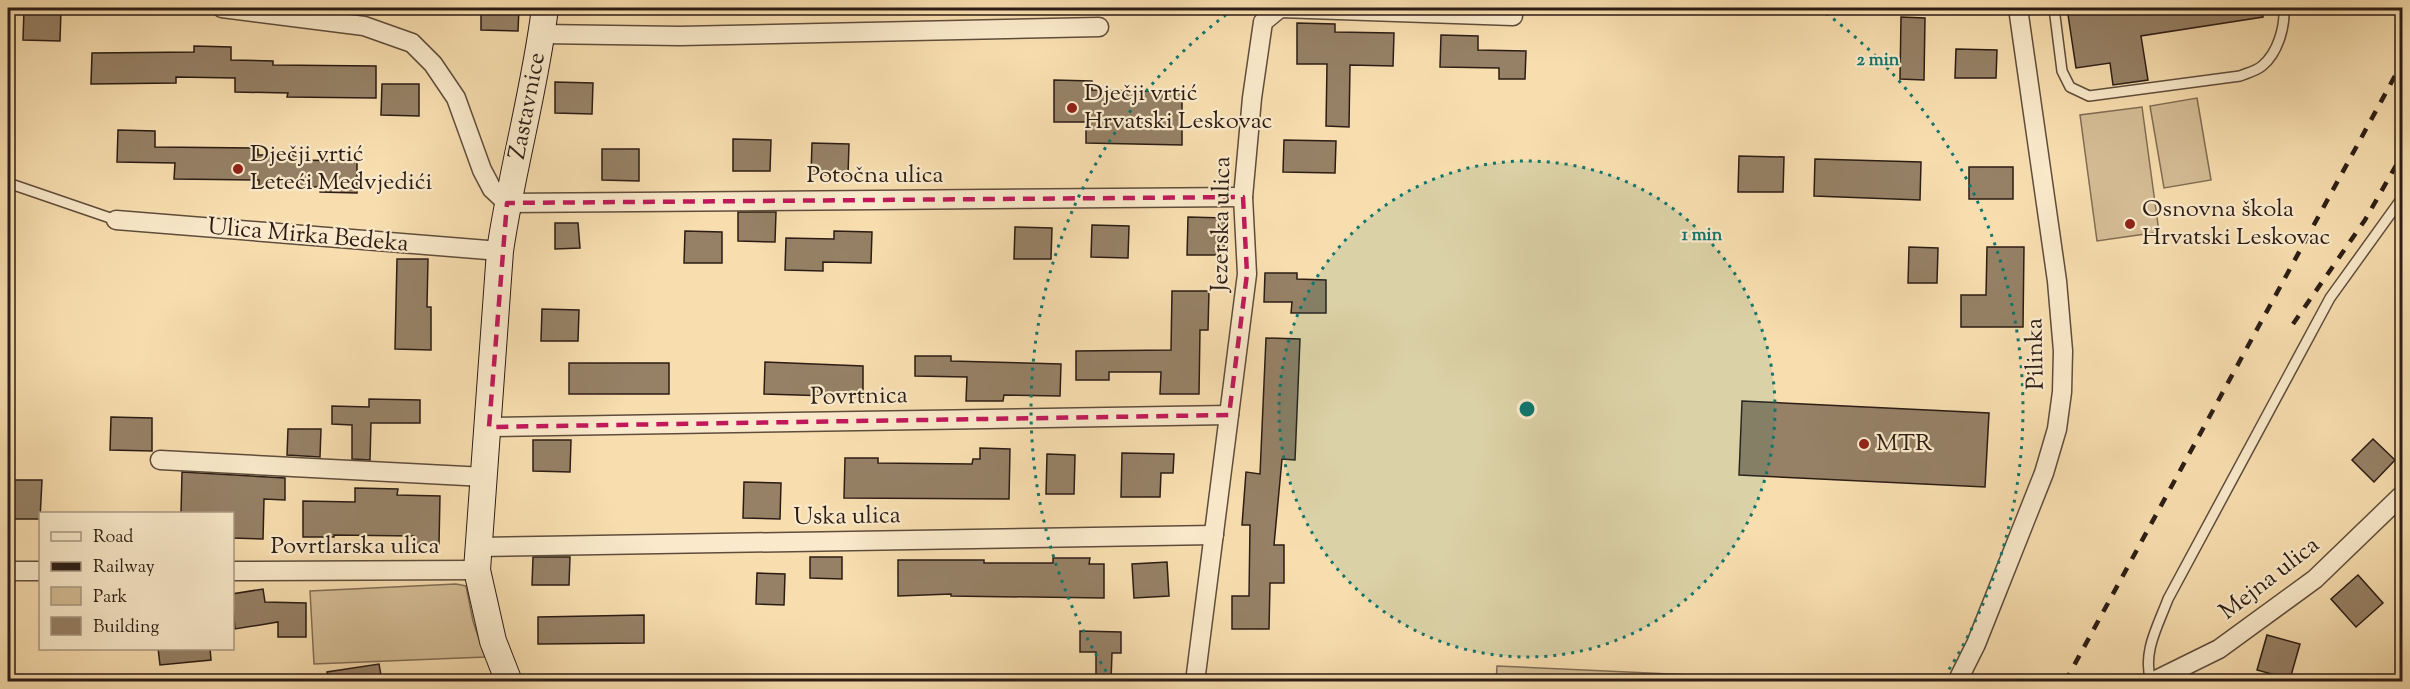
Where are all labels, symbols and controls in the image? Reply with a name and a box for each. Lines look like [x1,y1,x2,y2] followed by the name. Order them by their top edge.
[1857,48,1900,74] text: 2 min
[501,50,555,162] street label: Zastavnice
[1084,77,1272,139] place label: Dječji vrtić Hrvatski Leskovac
[1065,101,1079,115] marker: Dječji vrtić Hrvatski Leskovac
[250,138,432,200] place label: Dječji vrtić Leteći Medvjedići
[1204,156,1240,294] street label: Jezerska ulica
[806,159,944,193] street label: Potočna ulica
[231,162,245,176] marker: Dječji vrtić Leteći Medvjedići
[2142,193,2330,255] place label: Osnovna škola Hrvatski Leskovac
[206,210,410,262] street label: Ulica Mirka Bedeka
[2123,217,2137,231] marker: Osnovna škola Hrvatski Leskovac
[1682,223,1723,249] text: 1 min
[2018,318,2054,390] street label: Pilinka
[810,379,908,415] street label: Povrtnica
[1517,399,1537,419] centre of rings
[1876,427,1933,461] place label: MTR
[1857,437,1871,451] marker: MTR
[793,499,901,535] street label: Uska ulica
[39,512,234,650] legend
[93,525,133,551] text: Road
[2213,529,2327,629] street label: Mejna ulica
[271,530,439,564] street label: Povrtlarska ulica
[93,555,155,581] text: Railway
[93,585,128,611] text: Park
[93,615,159,641] text: Building

